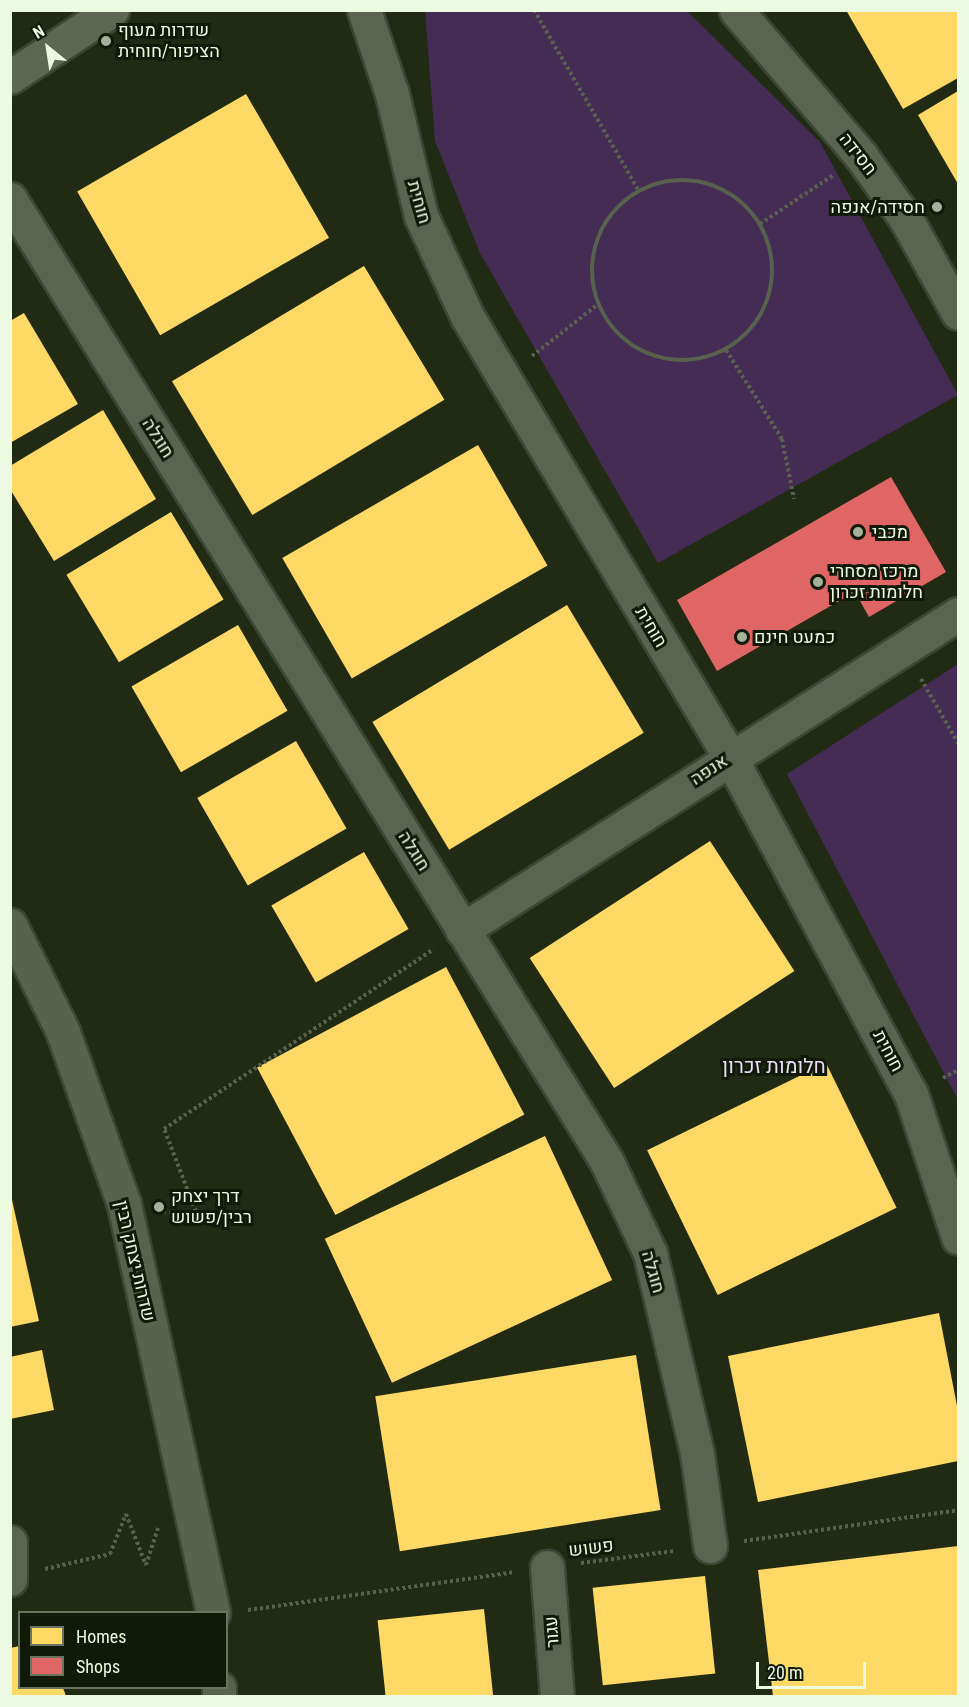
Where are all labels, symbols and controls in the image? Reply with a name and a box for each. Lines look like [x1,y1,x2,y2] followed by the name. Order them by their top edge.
[18,18,78,78] north arrow
[118,20,220,63] place label: שדרות מעוף הציפור/חוחית
[30,21,48,43] text: N
[99,34,113,48] marker: שדרות מעוף הציפור/חוחית
[835,129,881,179] street label: חסידה
[403,178,435,226] street label: חוחית
[831,196,925,218] place label: חסידה/אנפה
[930,200,944,214] marker: חסידה/אנפה
[137,414,179,462] street label: חוגלה
[872,521,908,543] place label: מכבי
[849,523,867,541] marker: מכבי
[830,561,923,604] place label: מרכז מסחרי חלומות זכרון
[811,575,825,589] marker: מרכז מסחרי חלומות זכרון
[630,603,672,651] street label: חוחית
[754,626,835,648] place label: כמעט חינם
[735,630,749,644] marker: כמעט חינם
[686,750,732,790] street label: אנפה
[393,827,435,875] street label: חוגלה
[868,1027,908,1075] street label: חוחית
[722,1054,826,1078] district label: חלומות זכרון
[171,1186,252,1228] place label: דרך יצחק רבין/פשוש
[111,1198,159,1324] street label: שדרות יצחק רבין
[152,1200,166,1214] marker: דרך יצחק רבין/פשוש
[637,1248,669,1296] street label: חוגלה
[567,1535,615,1561] street label: פשוש
[18,1611,228,1689] legend
[540,1616,564,1648] street label: עגור
[76,1626,126,1647] text: Homes
[759,1650,868,1688] scale bar
[76,1656,120,1677] text: Shops
[767,1662,802,1683] text: 20 m

